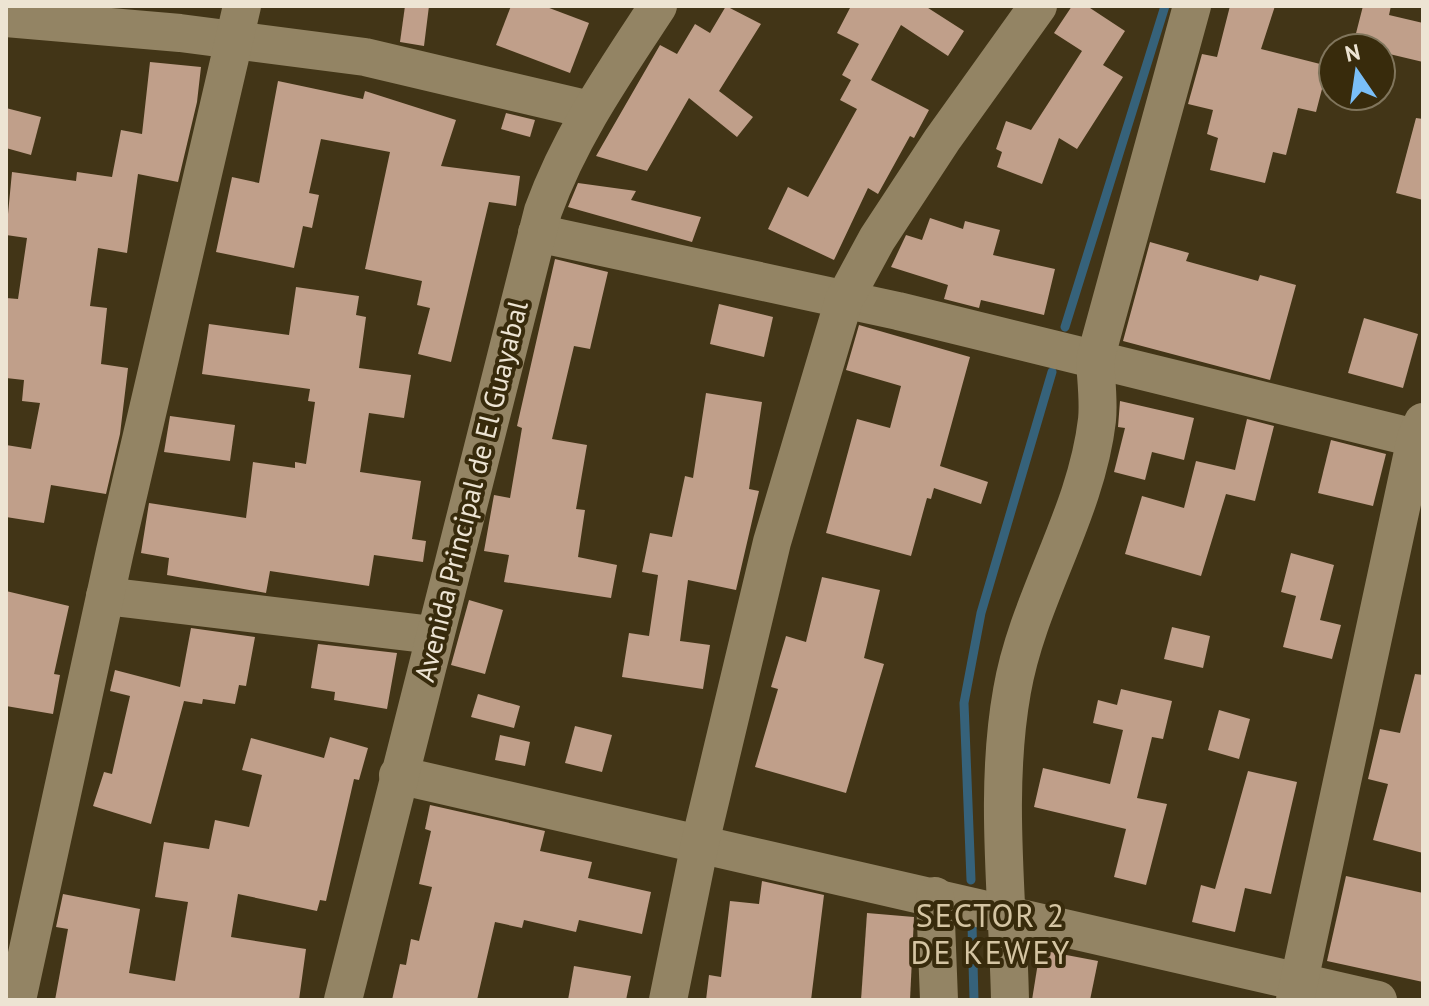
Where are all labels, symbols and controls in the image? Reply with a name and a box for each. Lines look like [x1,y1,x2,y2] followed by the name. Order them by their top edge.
[1317,32,1397,112] north arrow
[1342,37,1363,68] text: N
[405,296,536,685] street label: Avenida Principal de El Guayabal
[911,894,1071,973] district label: SECTOR 2 DE KEWEY

